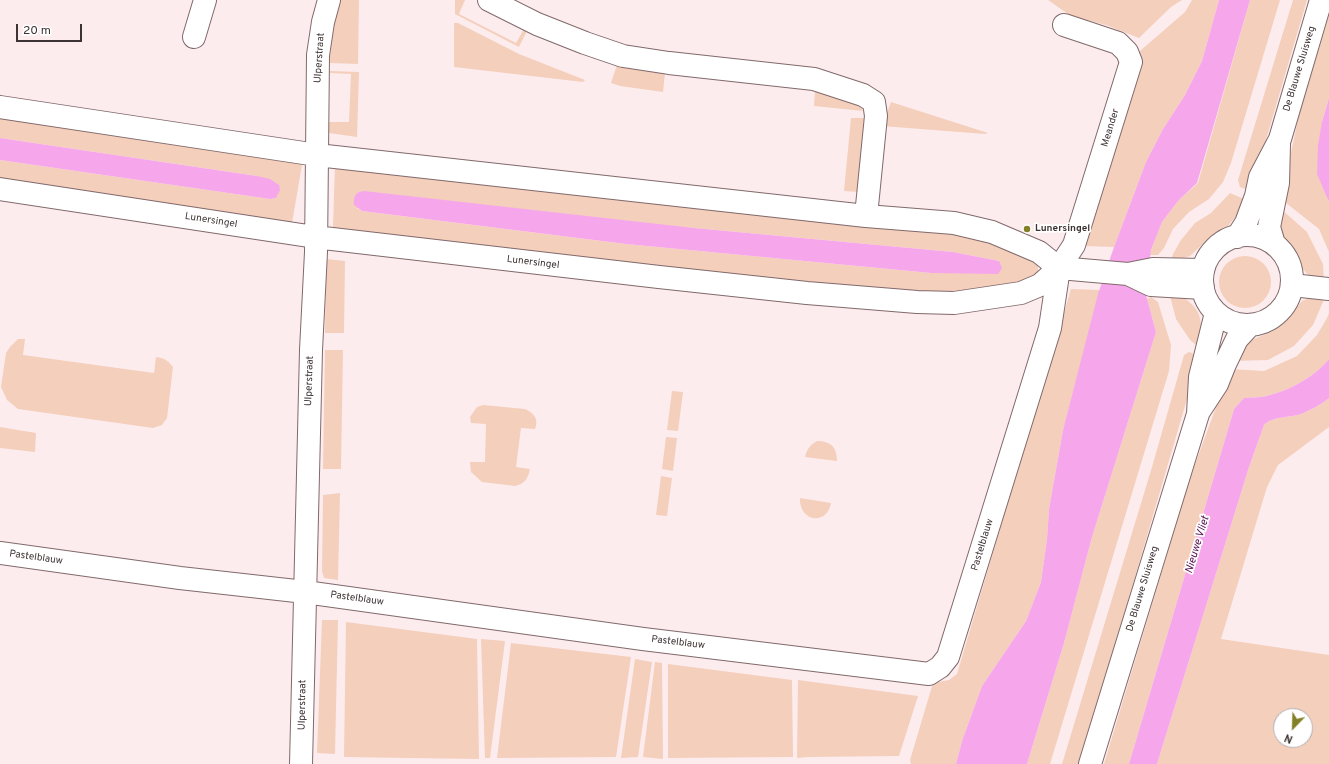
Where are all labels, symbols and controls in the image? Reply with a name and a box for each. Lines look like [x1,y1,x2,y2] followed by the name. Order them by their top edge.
[18,16,84,42] scale bar
[23,23,51,39] text: 20 m
[1281,25,1319,113] street label: De Blauwe Sluisweg
[312,32,328,84] street label: Ulperstraat
[1099,107,1123,149] street label: Meander
[184,211,238,231] street label: Lunersingel
[1035,223,1090,235] place label: Lunersingel
[1022,224,1032,234] marker: Lunersingel
[506,254,560,272] street label: Lunersingel
[303,356,317,406] street label: Ulperstraat
[1183,515,1213,575] water label: Nieuwe Vliet
[969,517,997,573] street label: Pastelblauw
[1124,545,1162,633] street label: De Blauwe Sluisweg
[8,548,64,568] street label: Pastelblauw
[329,589,385,609] street label: Pastelblauw
[651,634,705,652] street label: Pastelblauw
[297,680,309,730] street label: Ulperstraat
[1273,708,1313,748] north arrow
[1282,730,1295,746] text: N

